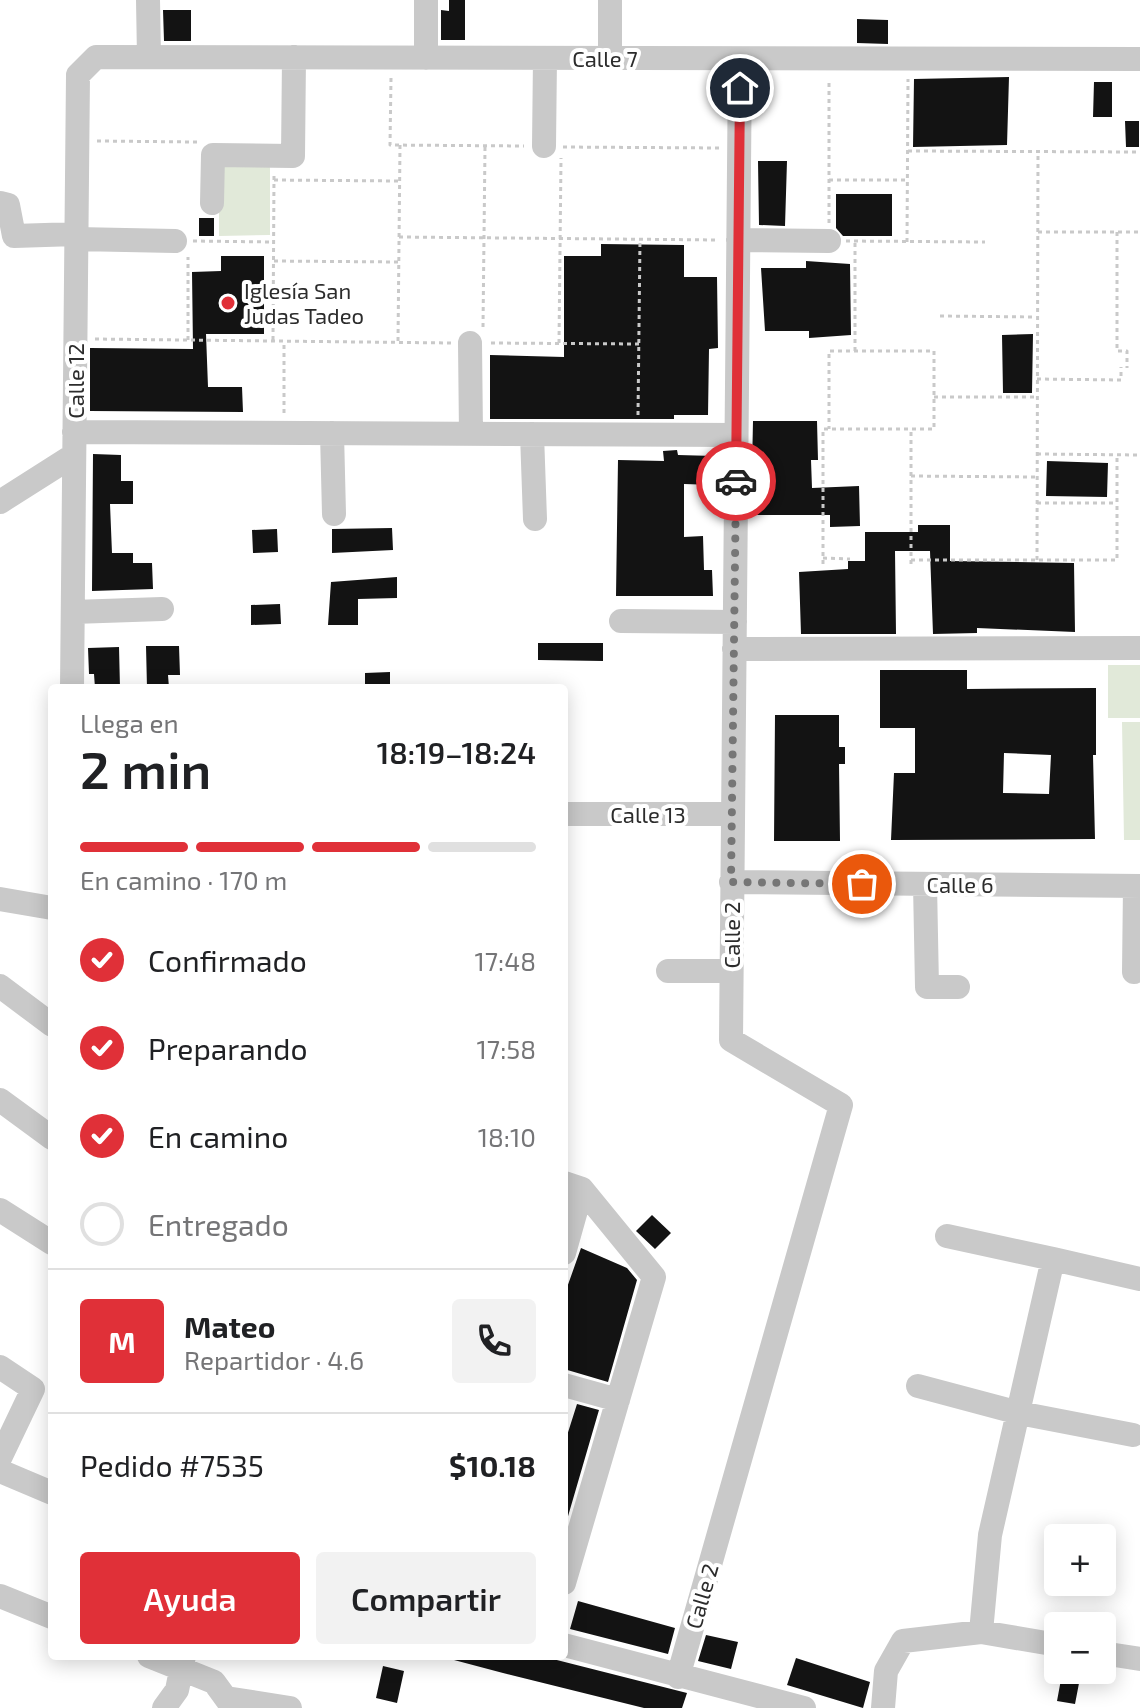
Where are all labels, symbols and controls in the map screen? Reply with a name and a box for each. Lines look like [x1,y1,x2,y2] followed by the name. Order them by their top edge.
[572,45,638,71] street label: Calle 7
[706,54,774,122] pin
[718,66,762,110] icon: home
[244,277,364,328] place label: Iglesía San Judas Tadeo
[219,294,237,312] marker: Iglesía San Judas Tadeo
[62,343,88,419] street label: Calle 12
[696,441,776,521] courier
[714,459,758,503] icon: car
[80,707,179,738] text: Llega en
[377,734,536,770] text: 18:19–18:24
[80,737,211,799] text: 2 min
[610,801,686,827] street label: Calle 13
[828,850,896,918] pin
[840,862,884,906] icon: bag
[80,864,287,895] text: En camino · 170 m
[927,871,994,897] street label: Calle 6
[718,902,744,968] street label: Calle 2
[80,938,124,982] icon: check
[148,942,307,978] text: Confirmado
[474,945,536,976] text: 17:48
[80,1026,124,1070] icon: check
[148,1030,307,1066] text: Preparando
[476,1033,536,1064] text: 17:58
[80,1114,124,1158] icon: check
[148,1118,288,1154] text: En camino
[478,1121,536,1152] text: 18:10
[148,1206,289,1242] text: Entregado
[452,1299,536,1383] button: phone
[184,1308,275,1344] text: Mateo
[108,1323,136,1359] text: M
[184,1344,364,1375] text: Repartidor · 4.6
[80,1447,264,1483] text: Pedido #7535
[449,1447,536,1483] text: $10.18
[1044,1524,1116,1684] map controls
[1044,1524,1116,1596] button: +
[80,1552,300,1644] button: Ayuda
[316,1552,536,1644] button: Compartir
[679,1560,723,1632] street label: Calle 2
[1044,1612,1116,1684] button: −

